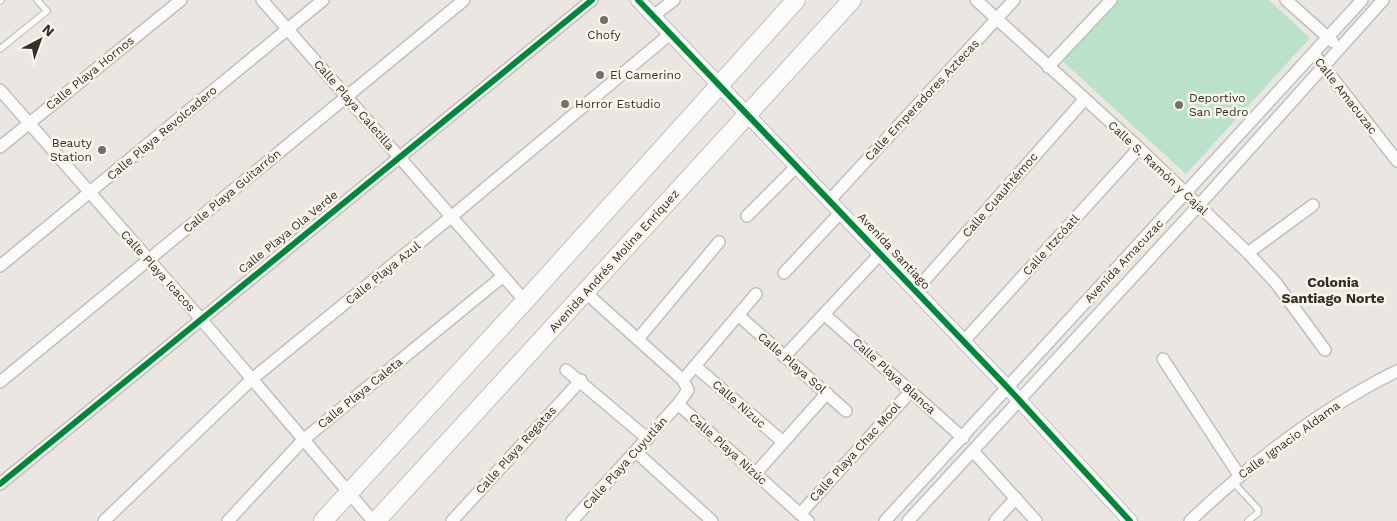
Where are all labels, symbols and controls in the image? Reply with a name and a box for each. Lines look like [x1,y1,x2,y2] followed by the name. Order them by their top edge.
[598,14,610,26] marker: Chofy
[15,15,65,65] north arrow
[39,21,58,40] text: N
[587,28,622,42] place label: Chofy
[43,33,137,113] street label: Calle Playa Hornos
[862,36,982,164] street label: Calle Emperadores Aztecas
[1312,55,1380,137] street label: Calle Amacuzac
[311,57,397,153] street label: Calle Playa Caletilla
[610,68,681,82] place label: El Camerino
[594,69,606,81] marker: El Camerino
[104,83,220,183] street label: Calle Playa Revolcadero
[1189,91,1248,119] place label: Deportivo San Pedro
[575,97,661,111] place label: Horror Estudio
[559,98,571,110] marker: Horror Estudio
[1173,99,1185,111] marker: Deportivo San Pedro
[1105,118,1211,218] street label: Calle S. Ramón y Cajal
[50,136,93,164] place label: Beauty Station
[96,144,108,156] marker: Beauty Station
[180,146,284,236] street label: Calle Playa Guitarrón
[959,149,1041,240] street label: Calle Cuauhtémoc
[546,187,682,335] street label: Avenida Andrés Molina Enríquez
[236,188,340,276] street label: Calle Playa Ola Verde
[855,210,933,292] street label: Avenida Santiago
[1020,211,1082,278] street label: Calle Itzcóatl
[1082,216,1167,306] street label: Avenida Amacuzac
[118,227,198,315] street label: Calle Playa Icacos
[343,238,424,308] street label: Calle Playa Azul
[1281,274,1385,306] district label: Colonia Santiago Norte
[755,329,829,397] street label: Calle Playa Sol
[850,335,938,417] street label: Calle Playa Blanca
[315,354,405,431] street label: Calle Playa Caleta
[710,377,769,431] street label: Calle Nizuc
[1235,398,1343,482] street label: Calle Ignacio Aldama
[807,399,904,505] street label: Calle Playa Chac Mool
[473,403,559,497] street label: Calle Playa Regatas
[686,410,770,488] street label: Calle Playa Nizúc
[580,414,670,512] street label: Calle Playa Cuyutlán

